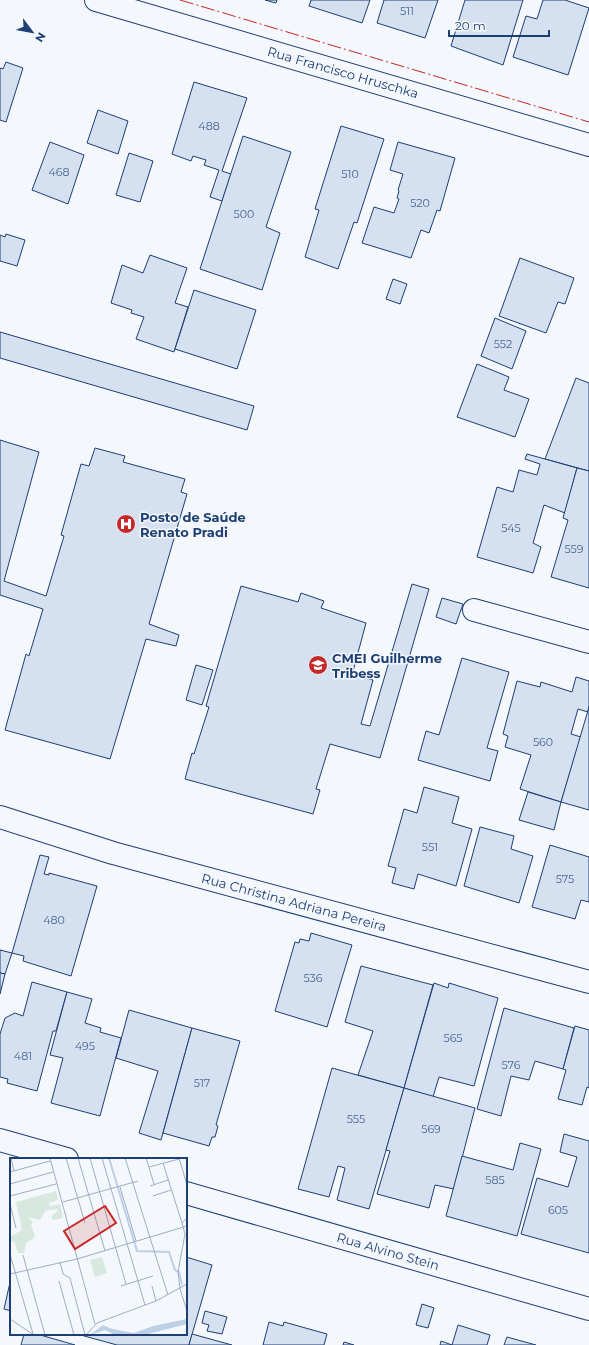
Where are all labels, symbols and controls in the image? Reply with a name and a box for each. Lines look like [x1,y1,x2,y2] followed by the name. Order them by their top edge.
[400,4,414,18] house number: 511
[12,12,52,52] north arrow
[449,12,549,38] scale bar
[455,18,486,33] text: 20 m
[32,30,49,45] text: N
[266,43,420,101] street label: Rua Francisco Hruschka
[198,119,220,133] house number: 488
[49,165,70,179] house number: 468
[341,167,359,181] house number: 510
[410,196,430,210] house number: 520
[234,207,254,221] house number: 500
[494,337,512,351] house number: 552
[140,509,246,540] place label: Posto de Saúde Renato Pradi
[115,513,137,535] hospital icon: Posto de Saúde Renato Pradi
[501,521,521,535] house number: 545
[564,542,584,556] house number: 559
[332,650,442,681] place label: CMEI Guilherme Tribess
[307,654,329,676] school or university icon: CMEI Guilherme Tribess
[533,735,553,749] house number: 560
[422,840,438,854] house number: 551
[200,870,388,934] street label: Rua Christina Adriana Pereira
[556,872,574,886] house number: 575
[43,913,65,927] house number: 480
[303,971,323,985] house number: 536
[443,1031,463,1045] house number: 565
[75,1039,95,1053] house number: 495
[14,1049,32,1063] house number: 481
[501,1058,521,1072] house number: 576
[194,1076,210,1090] house number: 517
[347,1112,365,1126] house number: 555
[421,1122,441,1136] house number: 569
[10,1158,187,1335] inset map
[485,1173,505,1187] house number: 585
[548,1203,568,1217] house number: 605
[335,1229,441,1273] street label: Rua Alvino Stein

